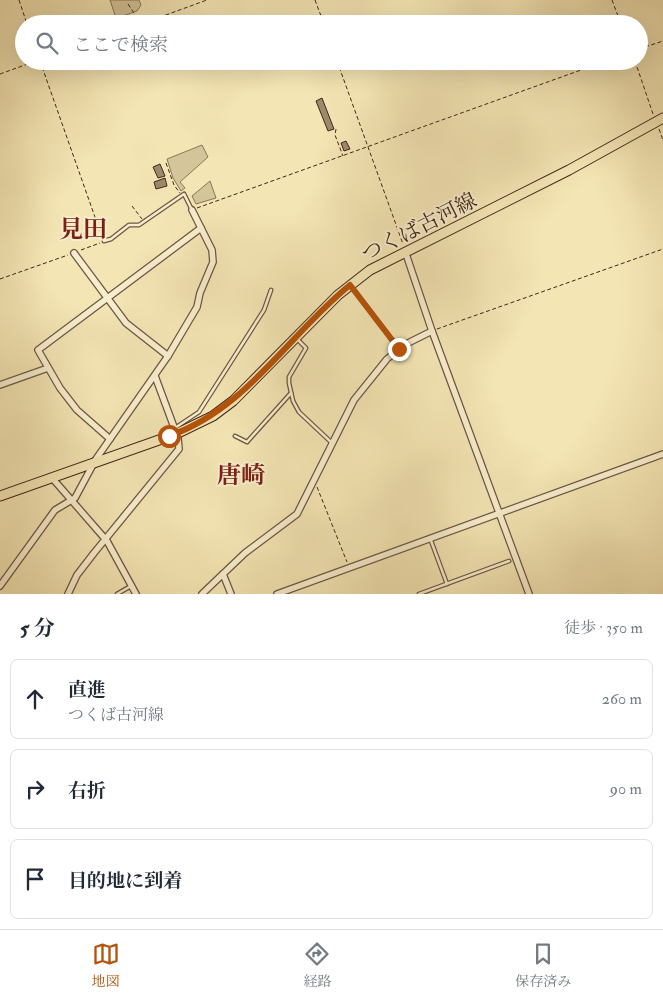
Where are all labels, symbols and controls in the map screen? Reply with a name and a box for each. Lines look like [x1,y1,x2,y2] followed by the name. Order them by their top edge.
[15,15,648,70] search box
[33,29,61,57] icon: search
[73,33,168,57] text: ここで検索
[357,187,481,268] street label: つくば古河線
[59,214,107,245] district label: 見田
[388,338,411,361] route end
[158,425,181,448] route start
[217,460,265,491] district label: 唐崎
[20,615,55,642] text: 5 分
[564,618,643,638] text: 徒歩 · 350 m
[68,678,106,702] text: 直進
[21,685,49,713] icon: ahead
[602,689,642,709] text: 260 m
[68,705,164,725] text: つくば古河線
[21,775,49,803] icon: right
[68,779,106,803] text: 右折
[610,779,642,799] text: 90 m
[21,865,49,893] icon: arrive
[68,869,182,893] text: 目的地に到着
[92,940,120,990] tab: 地図
[303,940,331,990] tab: 経路
[515,940,571,990] tab: 保存済み

